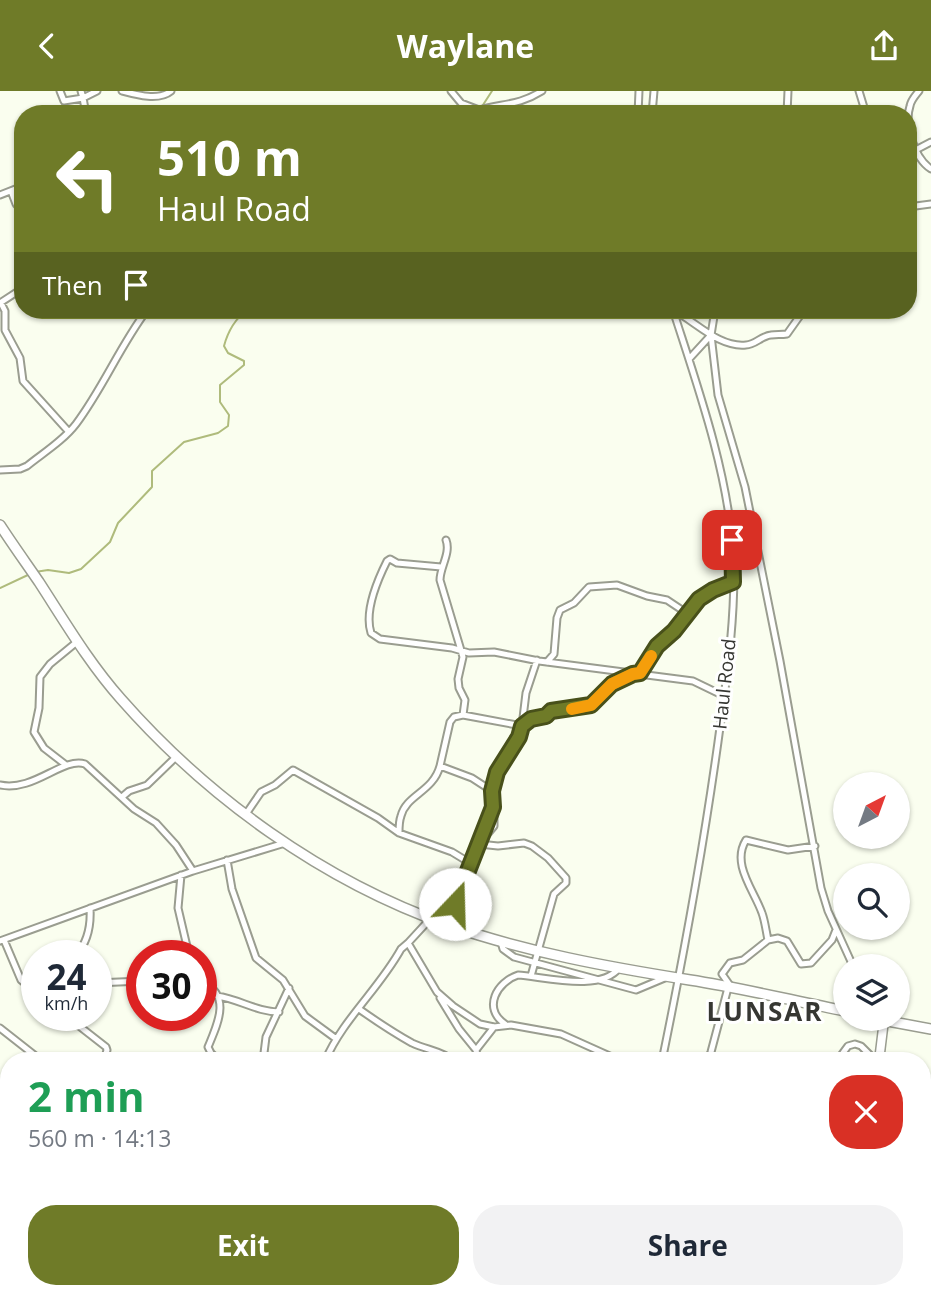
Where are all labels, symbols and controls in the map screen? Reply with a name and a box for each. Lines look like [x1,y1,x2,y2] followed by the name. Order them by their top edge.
[397,24,534,67] text: Waylane
[28,27,66,65] icon: back
[865,27,903,65] icon: share
[157,124,302,190] text: 510 m
[42,133,133,224] icon: left
[157,187,311,230] text: Haul Road
[117,266,155,304] icon: arrive
[42,267,103,303] text: Then
[702,510,762,570] pin
[713,521,751,559] icon: arrive
[706,637,742,731] street label: Haul Road
[833,772,910,849] north arrow
[833,772,910,1031] map controls
[833,863,910,940] button: search
[418,867,492,941] position arrow
[126,940,217,1031] speed limit sign: 30
[46,953,87,1000] text: 24
[833,954,910,1031] button: layers
[45,991,88,1015] text: km/h
[707,993,823,1029] district label: LUNSAR
[28,1067,145,1124] text: 2 min
[829,1075,903,1149] button: close
[28,1122,171,1154] text: 560 m · 14:13
[28,1205,459,1285] button: Exit
[473,1205,903,1285] button: Share

